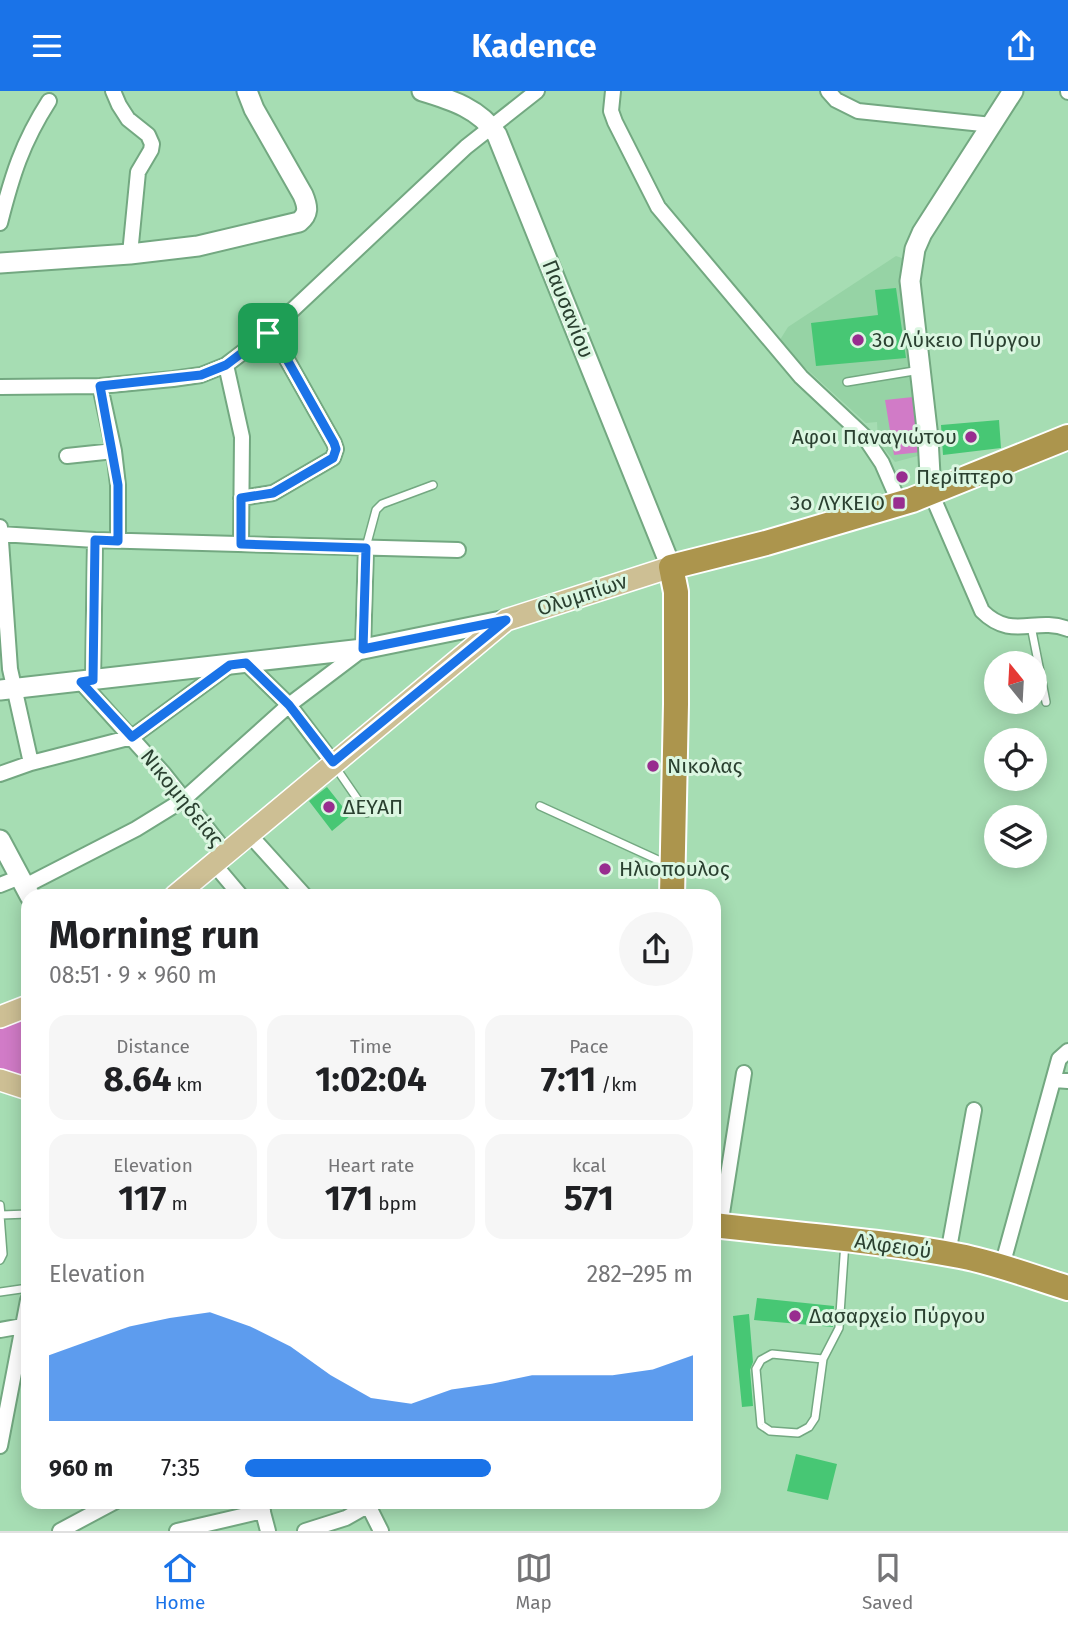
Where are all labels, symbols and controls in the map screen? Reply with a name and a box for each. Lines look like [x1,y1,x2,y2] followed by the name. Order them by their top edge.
[28,27,66,65] icon: menu
[471,27,597,65] text: Kadence
[1002,27,1040,65] icon: share
[537,256,599,362] street label: Παυσανίου
[238,303,298,363] pin
[249,314,287,352] icon: arrive
[872,327,1041,353] place label: 3o Λύκειο Πύργου
[850,332,866,348] marker: 3o Λύκειο Πύργου
[792,424,957,450] place label: Αφοι Παναγιώτου
[963,429,979,445] marker: Αφοι Παναγιώτου
[916,464,1014,490] place label: Περίπτερο
[894,469,910,485] marker: Περίπτερο
[790,490,885,516] place label: 3ο ΛΥΚΕΙΟ
[891,495,907,511] marker: 3ο ΛΥΚΕΙΟ
[533,568,631,622] street label: Ολυμπίων
[984,651,1046,714] north arrow
[984,651,1047,868] map controls
[984,728,1047,791] button: locate
[135,744,229,852] street label: Νικομηδείας
[667,753,742,779] place label: Νικολας
[645,758,661,774] marker: Νικολας
[343,794,403,820] place label: ΔΕΥΑΠ
[321,799,337,815] marker: ΔΕΥΑΠ
[984,805,1047,868] button: layers
[619,856,730,882] place label: Ηλιοπουλος
[597,861,613,877] marker: Ηλιοπουλος
[49,912,260,958] text: Morning run
[619,912,693,986] button: share
[49,961,217,989] text: 08:51 · 9 × 960 m
[116,1035,190,1058] text: Distance
[350,1035,392,1058] text: Time
[569,1035,609,1058] text: Pace
[104,1058,171,1100] text: 8.64
[315,1058,427,1100] text: 1:02:04
[541,1058,596,1100] text: 7:11
[171,1073,202,1096] text: km
[596,1073,637,1096] text: /km
[113,1154,193,1177] text: Elevation
[328,1154,414,1177] text: Heart rate
[572,1154,606,1177] text: kcal
[118,1177,166,1219] text: 117
[325,1177,373,1219] text: 171
[564,1177,614,1219] text: 571
[166,1192,188,1215] text: m
[373,1192,417,1215] text: bpm
[853,1228,933,1264] street label: Αλφειού
[49,1260,145,1288] text: Elevation
[587,1260,693,1288] text: 282–295 m
[809,1303,986,1329] place label: Δασαρχείο Πύργου
[787,1308,803,1324] marker: Δασαρχείο Πύργου
[49,1454,113,1482] text: 960 m
[161,1454,200,1482] text: 7:35
[155,1549,205,1614] tab: Home
[515,1549,553,1614] tab: Map
[862,1549,913,1614] tab: Saved

